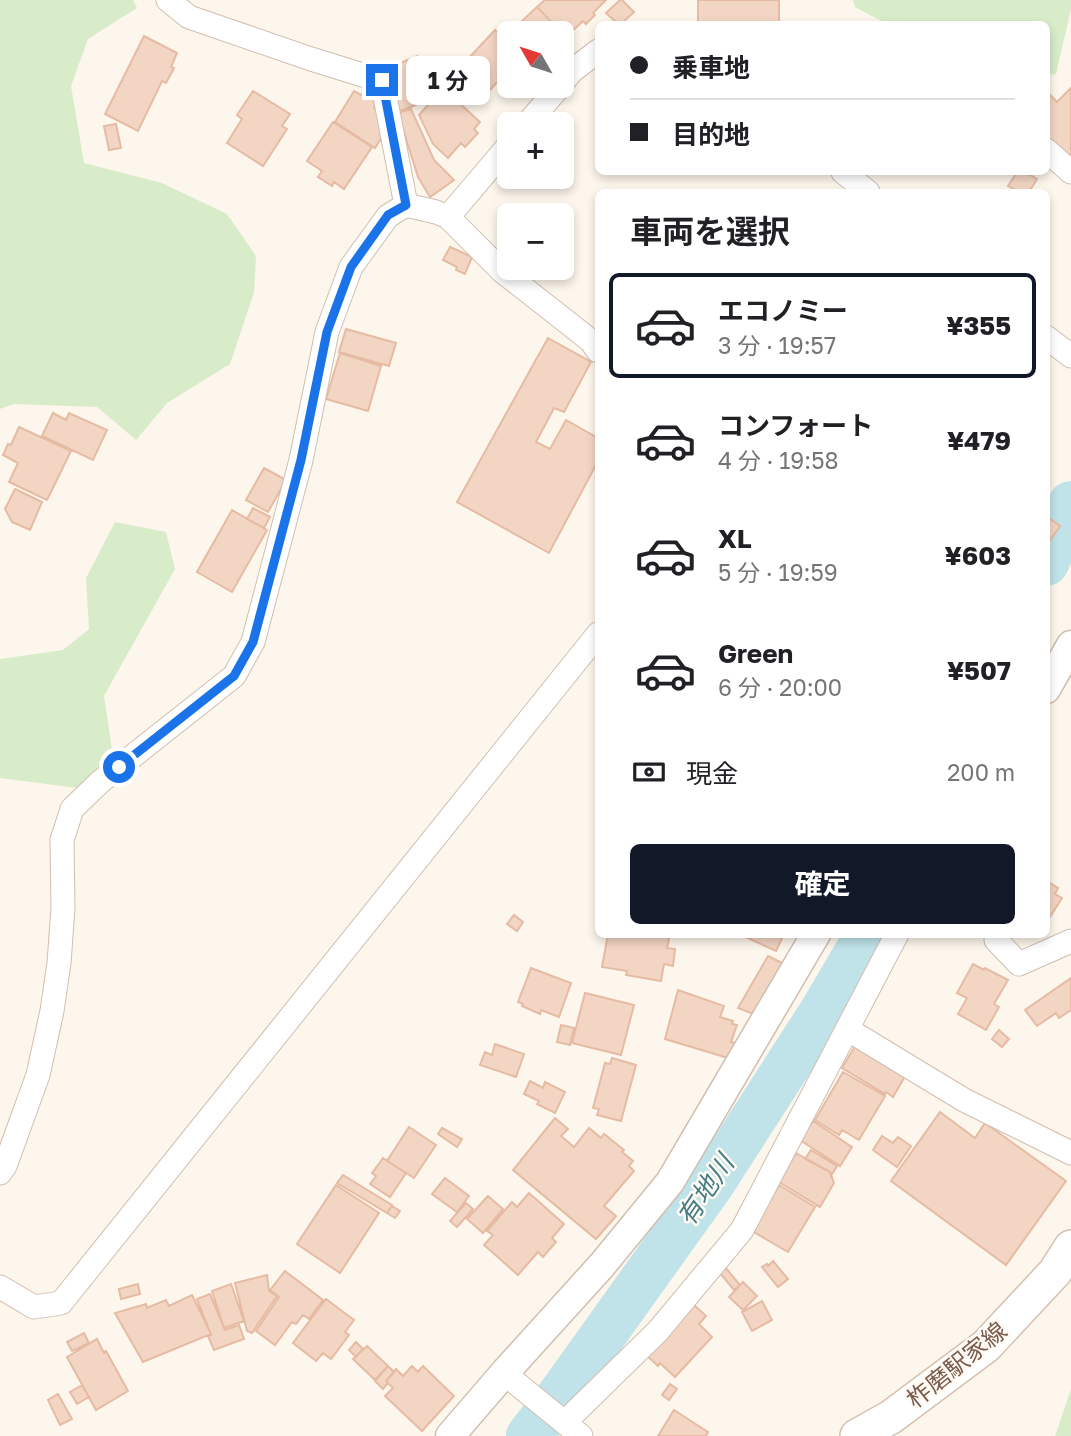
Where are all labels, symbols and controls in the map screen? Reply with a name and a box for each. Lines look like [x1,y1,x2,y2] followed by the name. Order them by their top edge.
[497,21,574,98] north arrow
[497,21,574,280] map controls
[672,52,750,83] text: 乗車地
[406,56,490,104] callout: 1 分
[366,64,398,96] route end
[428,66,468,94] text: 1 分
[497,112,574,189] button: +
[672,119,750,150] text: 目的地
[497,203,574,280] button: −
[630,212,790,250] text: 車両を選択
[634,294,697,357] icon: car
[718,295,848,326] text: エコノミー
[946,310,1011,341] text: ¥355
[718,331,836,359] text: 3 分 · 19:57
[634,409,697,472] icon: car
[718,410,873,441] text: コンフォート
[947,425,1011,456] text: ¥479
[718,446,839,474] text: 4 分 · 19:58
[718,523,752,554] text: XL
[634,524,697,587] icon: car
[945,540,1011,571] text: ¥603
[718,558,838,586] text: 5 分 · 19:59
[718,638,793,669] text: Green
[634,639,697,702] icon: car
[947,655,1011,686] text: ¥507
[718,673,842,701] text: 6 分 · 20:00
[103,751,135,783] route start
[630,753,668,791] icon: cash
[686,758,738,789] text: 現金
[947,758,1015,786] text: 200 m
[630,844,1015,924] button: 確定
[670,1147,741,1231] water label: 有地川
[900,1315,1012,1413] street label: 柞磨駅家線

